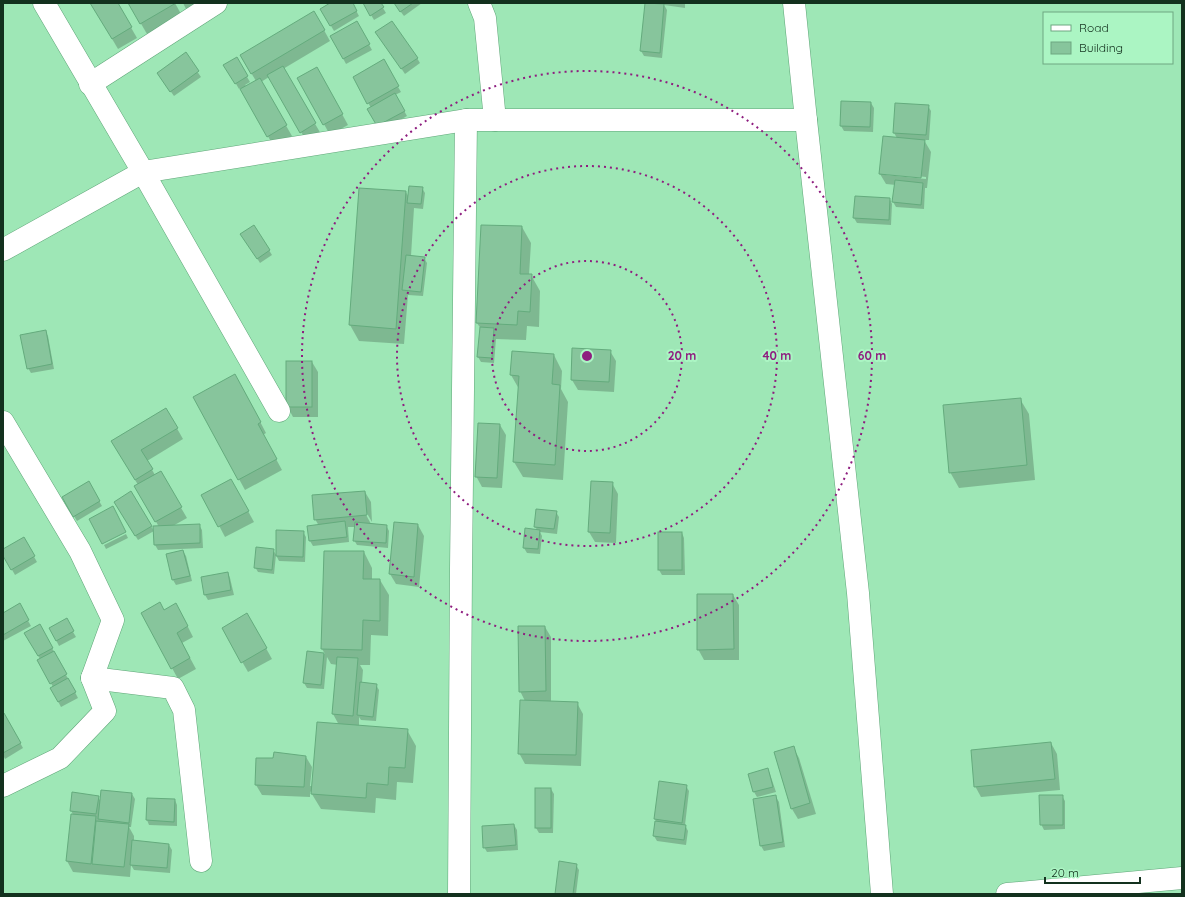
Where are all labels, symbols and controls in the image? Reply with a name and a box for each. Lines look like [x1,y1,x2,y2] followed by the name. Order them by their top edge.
[1043,12,1173,64] legend
[1079,20,1109,35] text: Road
[1079,40,1123,55] text: Building
[668,348,696,363] text: 20 m
[763,348,791,363] text: 40 m
[858,348,886,363] text: 60 m
[580,349,594,363] centre of rings
[1045,859,1140,885] scale bar
[1051,865,1079,880] text: 20 m

